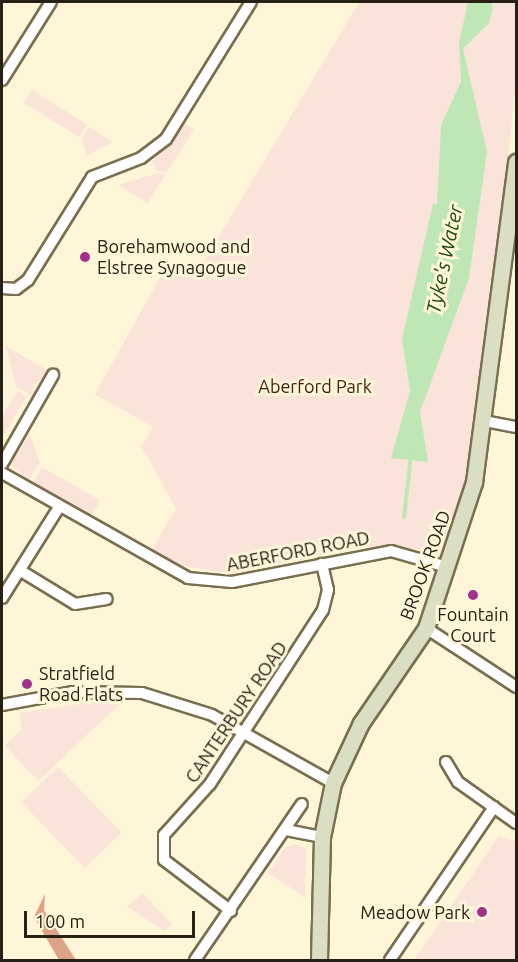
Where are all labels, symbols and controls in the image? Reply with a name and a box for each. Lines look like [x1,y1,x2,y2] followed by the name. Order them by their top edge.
[421,202,467,316] water label: Tyke's Water
[97,236,250,278] place label: Borehamwood and Elstree Synagogue
[78,250,92,264] marker: Borehamwood and Elstree Synagogue
[258,375,372,397] park label: Aberford Park
[395,507,455,623] street label: BROOK ROAD
[225,527,371,575] street label: ABERFORD ROAD
[466,588,480,602] marker: Fountain Court
[437,604,509,646] place label: Fountain Court
[181,637,291,787] street label: CANTERBURY ROAD
[39,663,123,706] place label: Stratfield Road Flats
[20,677,34,691] marker: Stratfield Road Flats
[27,899,198,937] scale bar
[360,901,470,923] place label: Meadow Park
[475,905,489,919] marker: Meadow Park
[35,911,85,931] text: 100 m

